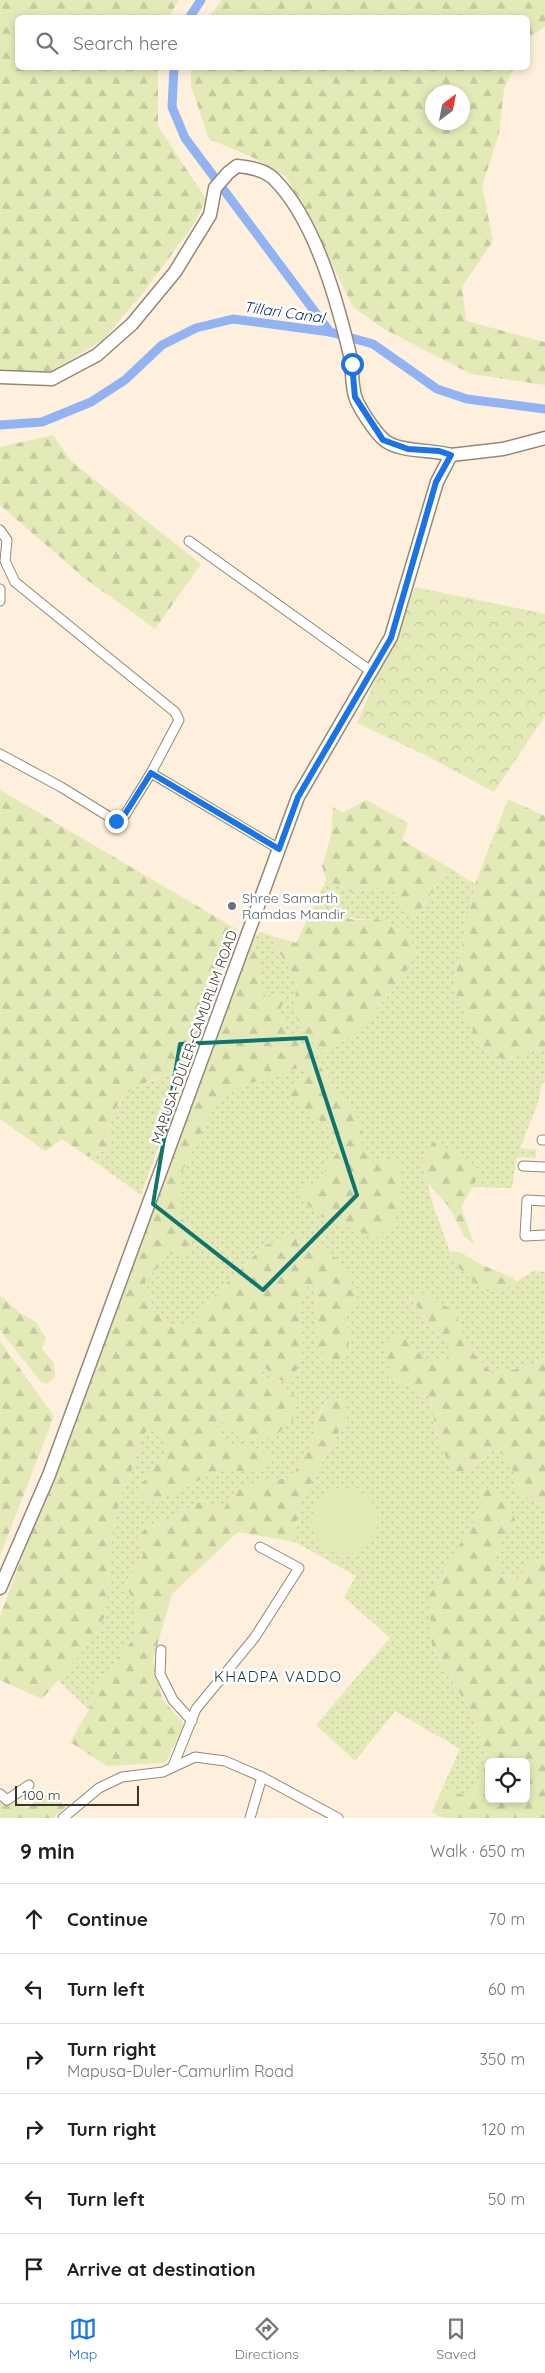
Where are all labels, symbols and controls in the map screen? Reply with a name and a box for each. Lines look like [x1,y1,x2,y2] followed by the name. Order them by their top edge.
[15,15,530,70] search box
[33,29,61,57] icon: search
[73,31,178,55] text: Search here
[425,85,470,130] north arrow
[242,297,327,327] water label: Tillari Canal
[341,353,364,376] route start
[105,810,128,833] route end
[242,889,346,923] place label: Shree Samarth Ramdas Mandir
[226,900,238,912] marker: Shree Samarth Ramdas Mandir
[147,928,241,1146] street label: MAPUSA-DULER-CAMURLIM ROAD
[214,1667,342,1686] district label: KHADPA VADDO
[485,1758,530,1803] map controls
[485,1758,530,1803] button: locate
[15,1783,139,1806] scale bar
[22,1786,60,1804] text: 100 m
[20,1838,75,1864] text: 9 min
[430,1841,525,1861] text: Walk · 650 m
[20,1905,48,1933] icon: ahead
[67,1907,148,1931] text: Continue
[488,1909,525,1929] text: 70 m
[20,1975,48,2003] icon: left
[67,1977,145,2001] text: Turn left
[488,1979,525,1999] text: 60 m
[67,2037,156,2061] text: Turn right
[20,2045,48,2073] icon: right
[479,2049,525,2069] text: 350 m
[67,2061,294,2081] text: Mapusa-Duler-Camurlim Road
[20,2115,48,2143] icon: right
[67,2117,156,2141] text: Turn right
[482,2119,525,2139] text: 120 m
[20,2185,48,2213] icon: left
[67,2187,145,2211] text: Turn left
[488,2189,525,2209] text: 50 m
[20,2255,48,2283] icon: arrive
[67,2257,256,2281] text: Arrive at destination
[69,2315,97,2363] tab: Map
[235,2315,299,2363] tab: Directions
[436,2315,476,2363] tab: Saved

